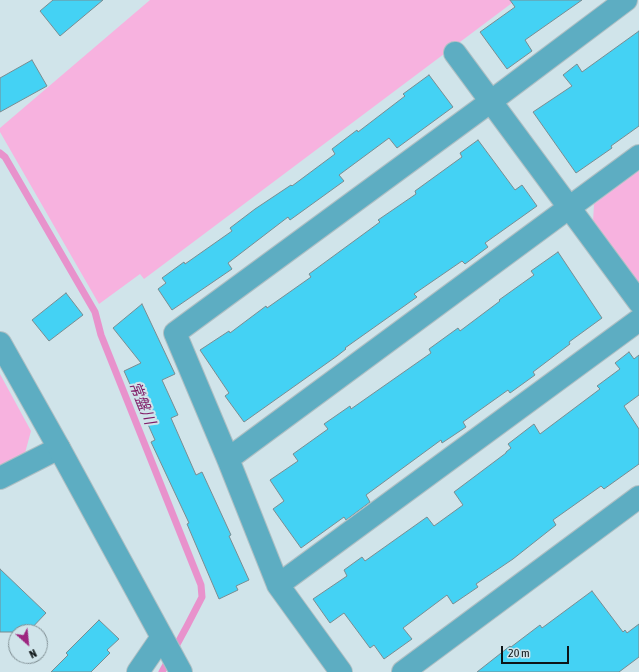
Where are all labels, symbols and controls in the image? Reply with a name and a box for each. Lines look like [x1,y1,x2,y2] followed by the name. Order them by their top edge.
[125,379,159,427] water label: 常盤川
[8,624,48,664] north arrow
[503,638,571,664] scale bar
[508,646,530,660] text: 20 m
[27,647,39,661] text: N

